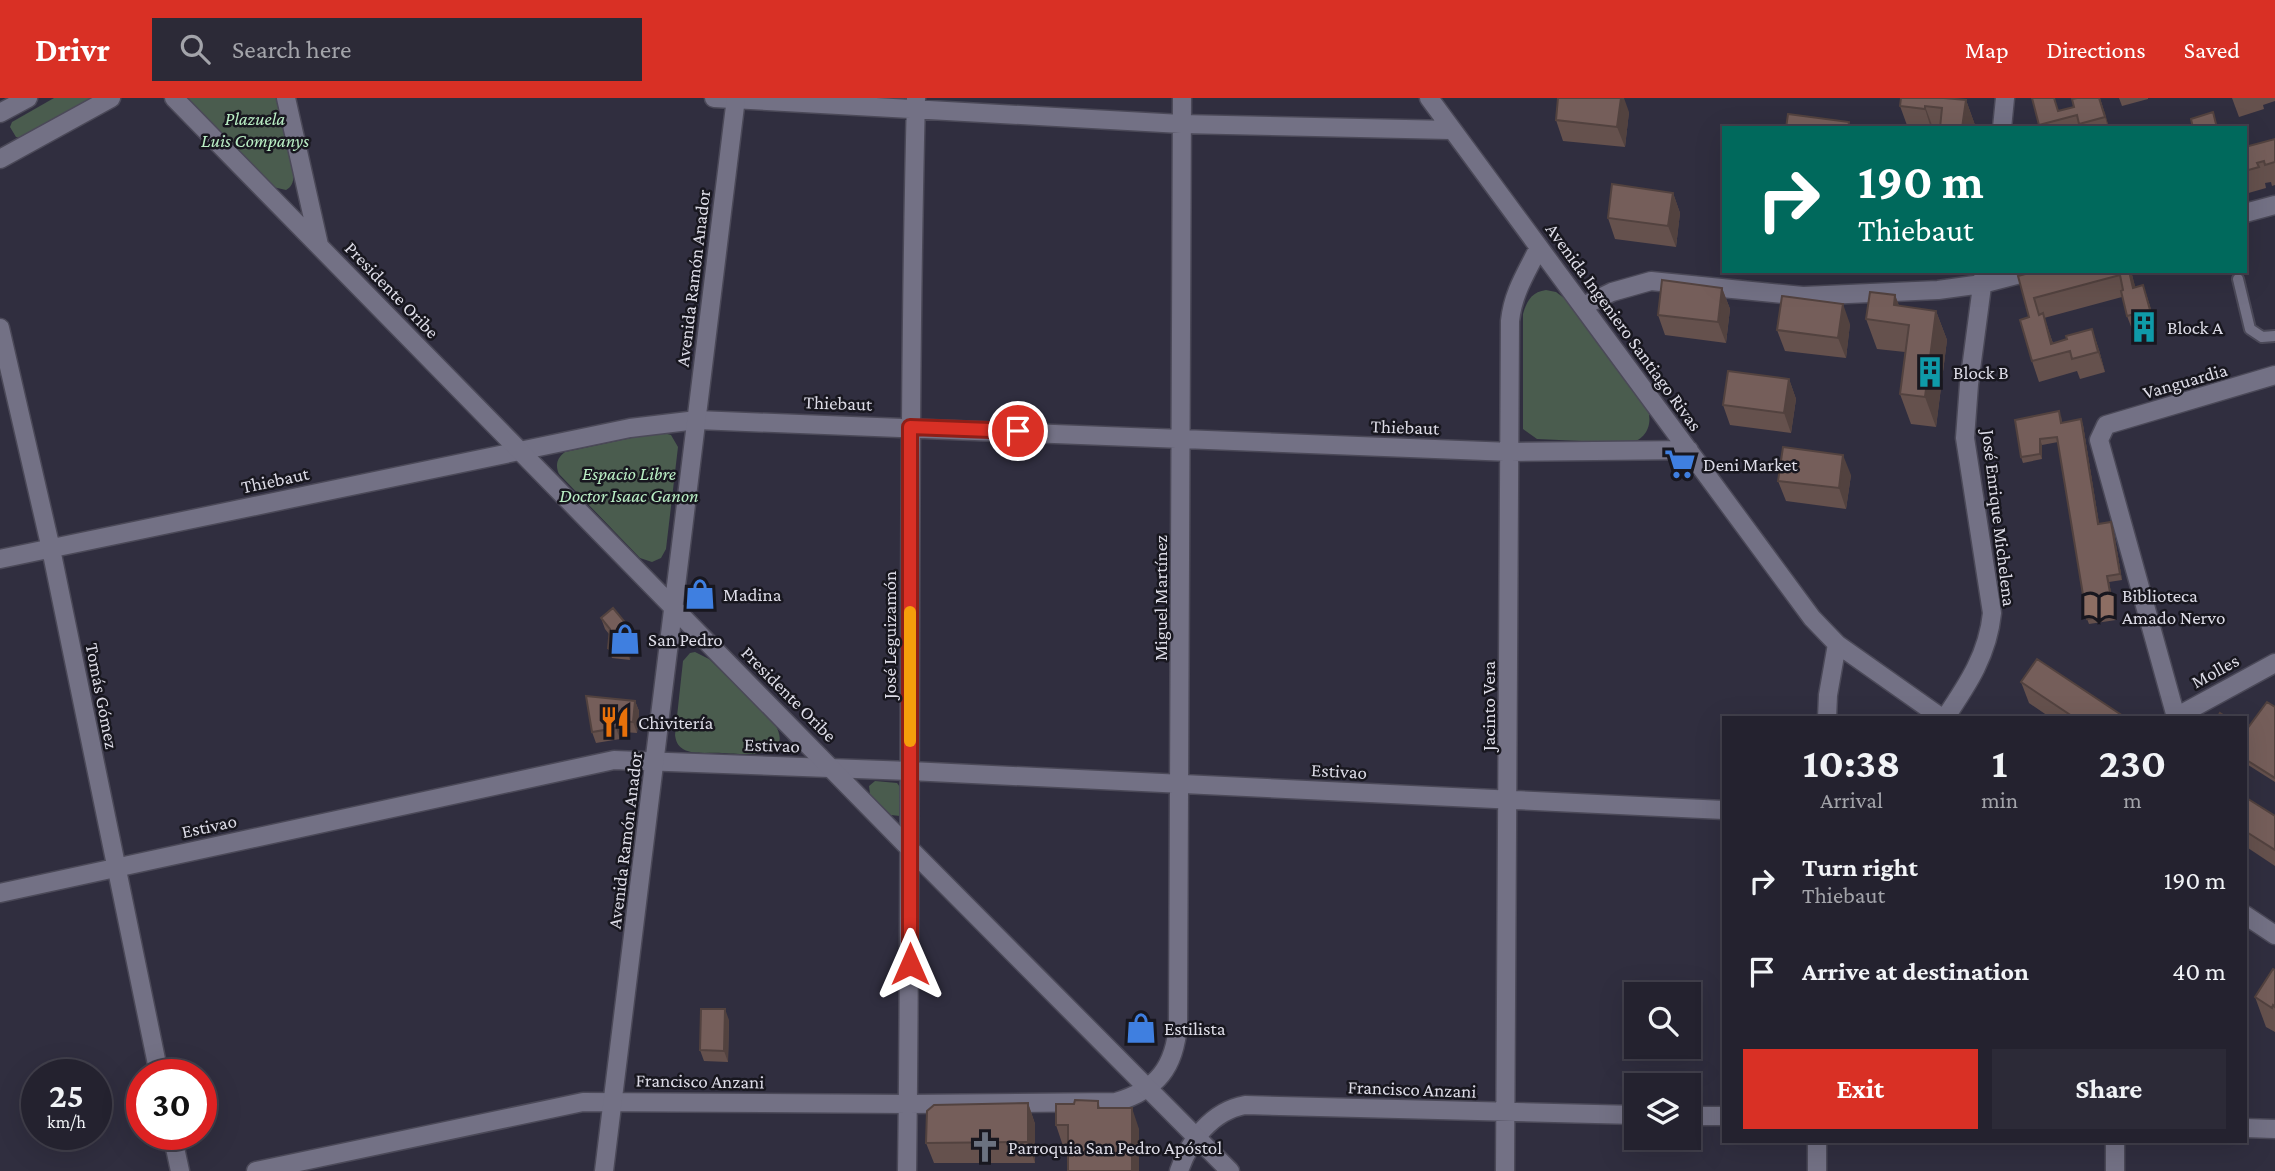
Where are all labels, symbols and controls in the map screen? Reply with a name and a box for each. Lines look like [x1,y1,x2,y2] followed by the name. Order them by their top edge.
[152,18,642,81] search box
[176,30,214,68] icon: search
[35,31,110,68] text: Drivr
[232,35,351,64] text: Search here
[1965,36,2009,63] text: Map
[2047,36,2146,63] text: Directions
[2184,36,2240,63] text: Saved
[201,108,309,151] park label: Plazuela Luis Companys
[1743,154,1834,245] icon: right
[1858,154,1984,209] text: 190 m
[672,188,714,368] street label: Avenida Ramón Anador
[1858,212,1974,248] text: Thiebaut
[1542,219,1706,435] street label: Avenida Ingeniero Santiago Rivas
[341,237,443,343] street label: Presidente Oribe
[2127,310,2161,344] building icon: Block A
[2167,317,2223,338] place label: Block A
[1913,355,1947,389] building icon: Block B
[2140,359,2230,403] street label: Vanguardia
[1953,362,2009,383] place label: Block B
[803,391,873,415] street label: Thiebaut
[988,401,1048,461] pin
[999,412,1037,450] icon: arrive
[1370,415,1440,439] street label: Thiebaut
[1977,426,2020,608] street label: José Enrique Michelena
[1663,447,1697,481] supermarket icon: Deni Market
[1703,454,1798,475] place label: Deni Market
[239,462,311,497] street label: Thiebaut
[559,463,699,506] park label: Espacio Libre Doctor Isaac Ganon
[1150,535,1171,661] street label: Miguel Martínez
[879,571,900,701] street label: José Leguizamón
[683,577,717,611] shop icon: Madina
[723,584,782,605] place label: Madina
[2122,585,2225,628] place label: Biblioteca Amado Nervo
[2082,589,2116,623] library icon: Biblioteca Amado Nervo
[608,622,642,656] shop icon: San Pedro
[648,629,723,650] place label: San Pedro
[81,641,123,751] street label: Tomás Gómez
[737,642,841,746] street label: Presidente Oribe
[2188,649,2242,693] street label: Molles
[1478,661,1499,753] street label: Jacinto Vera
[598,705,632,739] restaurant icon: Chivitería
[638,712,713,733] place label: Chivitería
[744,734,800,756] street label: Estivao
[1803,739,1901,786] text: 10:38
[1992,739,2008,786] text: 1
[2099,739,2166,786] text: 230
[604,750,646,930] street label: Avenida Ramón Anador
[1311,759,1367,783] street label: Estivao
[1820,787,1883,813] text: Arrival
[1981,787,2018,813] text: min
[2123,787,2142,813] text: m
[179,810,239,842] street label: Estivao
[1802,853,1918,882] text: Turn right
[1743,862,1781,900] icon: right
[2164,866,2226,895] text: 190 m
[1802,882,1885,908] text: Thiebaut
[873,927,947,1001] position arrow
[1743,953,1781,991] icon: arrive
[1802,957,2029,986] text: Arrive at destination
[2172,957,2226,986] text: 40 m
[1624,982,1701,1150] map controls
[1624,982,1701,1059] button: search
[1124,1011,1158,1045] shop icon: Estilista
[1164,1018,1226,1039] place label: Estilista
[1743,1049,1978,1129] button: Exit
[1992,1049,2226,1129] button: Share
[126,1059,217,1150] speed limit sign: 30
[635,1069,765,1093] street label: Francisco Anzani
[1624,1073,1701,1150] button: layers
[49,1076,84,1115] text: 25
[1347,1076,1477,1102] street label: Francisco Anzani
[47,1112,86,1132] text: km/h
[968,1130,1002,1164] church icon: Parroquia San Pedro Apóstol
[1008,1137,1222,1158] place label: Parroquia San Pedro Apóstol

